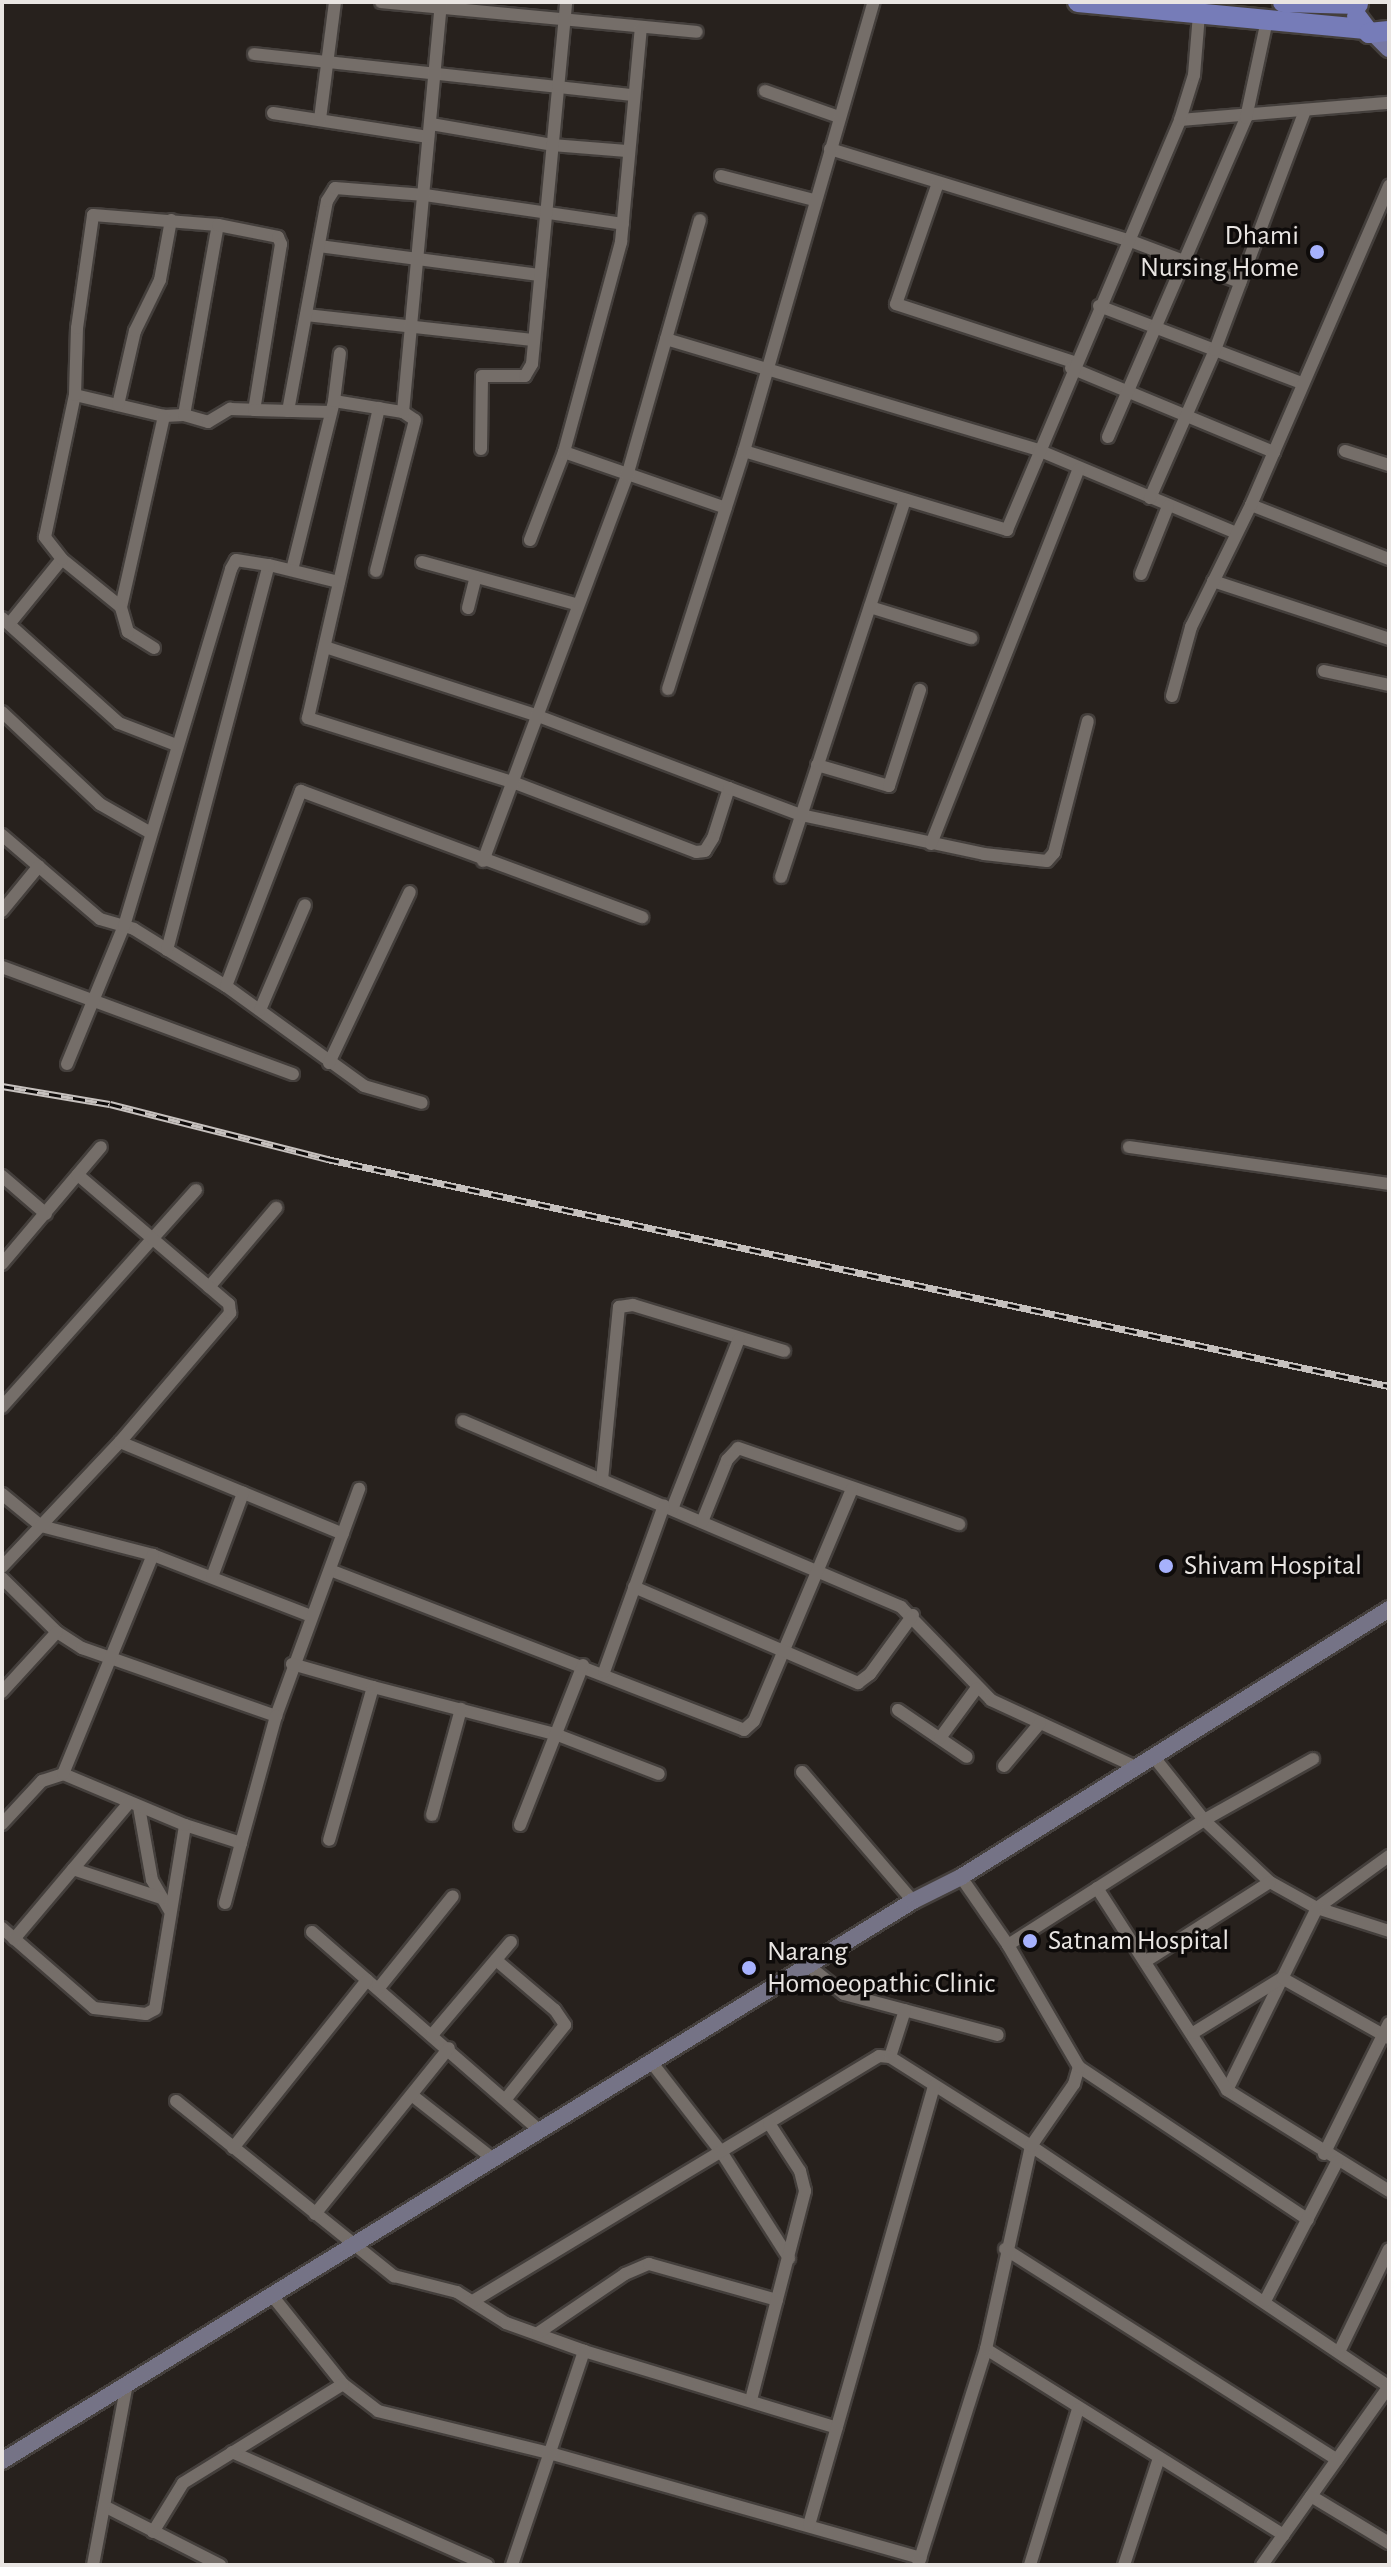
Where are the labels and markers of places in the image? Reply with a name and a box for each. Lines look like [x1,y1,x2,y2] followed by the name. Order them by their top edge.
[1140,219,1299,285] place label: Dhami Nursing Home
[1306,241,1328,263] marker: Dhami Nursing Home
[1184,1549,1362,1583] place label: Shivam Hospital
[1155,1555,1177,1577] marker: Shivam Hospital
[1048,1924,1229,1958] place label: Satnam Hospital
[1019,1930,1041,1952] marker: Satnam Hospital
[767,1935,995,2001] place label: Narang Homoeopathic Clinic
[738,1957,760,1979] marker: Narang Homoeopathic Clinic

